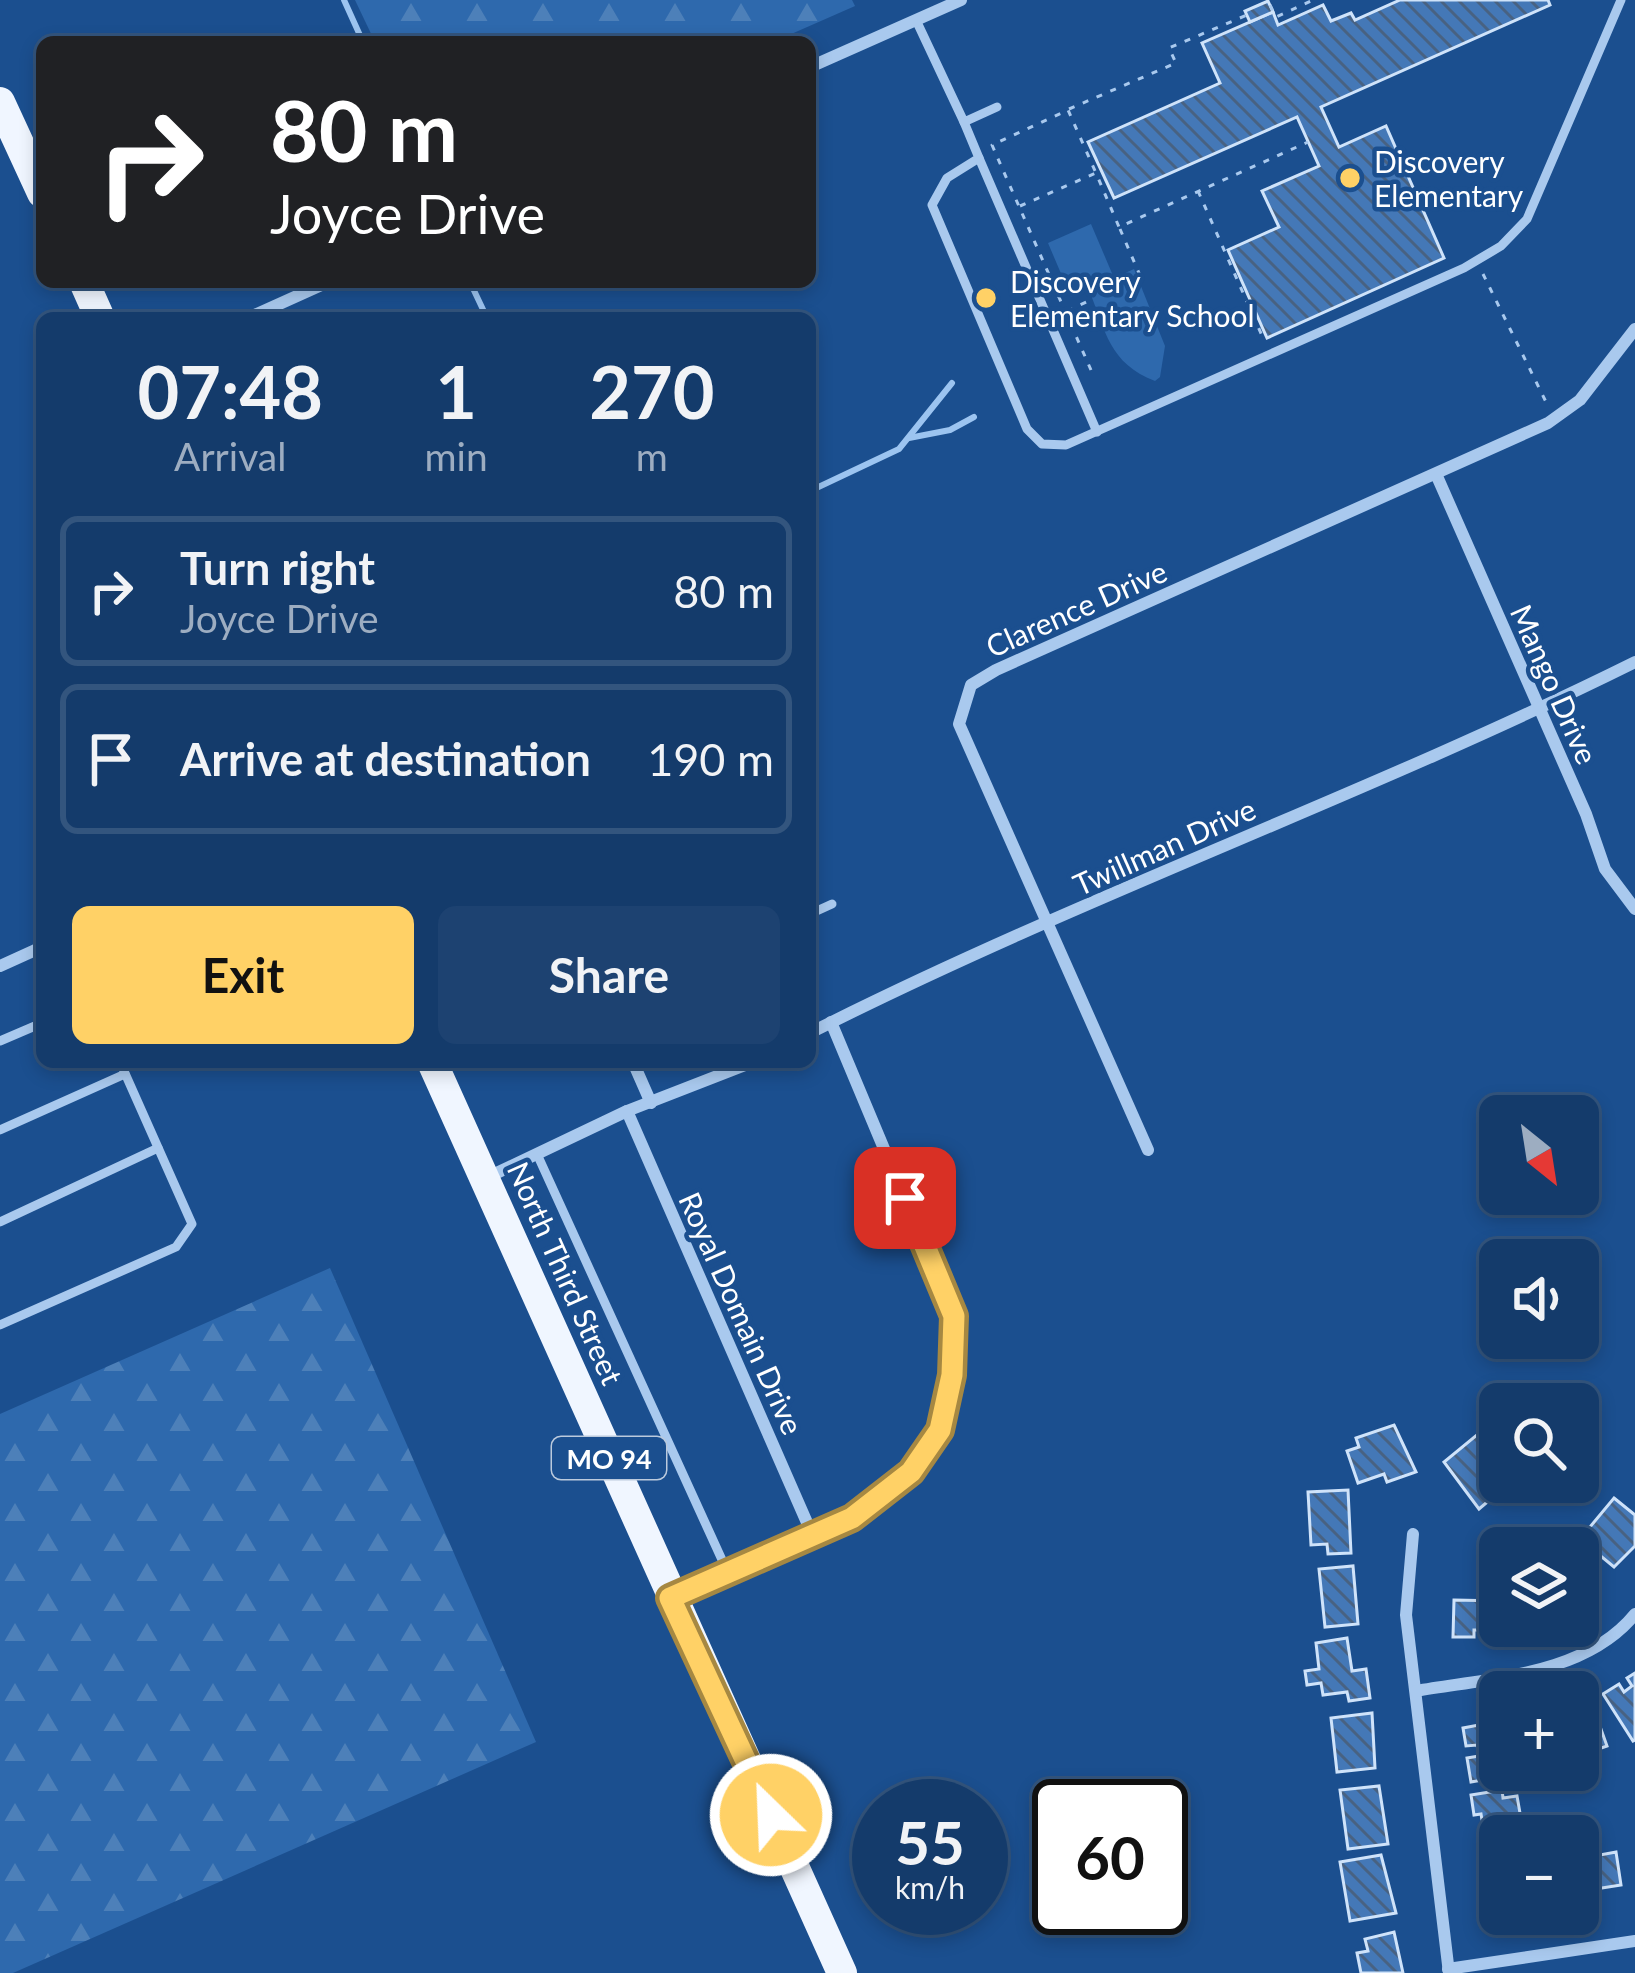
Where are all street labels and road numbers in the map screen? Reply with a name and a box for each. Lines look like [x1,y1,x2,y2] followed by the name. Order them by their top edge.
[980,552,1172,664] street label: Clarence Drive
[1504,599,1606,769] street label: Mango Drive
[1067,790,1261,902] street label: Twillman Drive
[501,1156,631,1390] street label: North Third Street
[672,1186,812,1440] street label: Royal Domain Drive
[552,1437,666,1479] road number: MO 94

